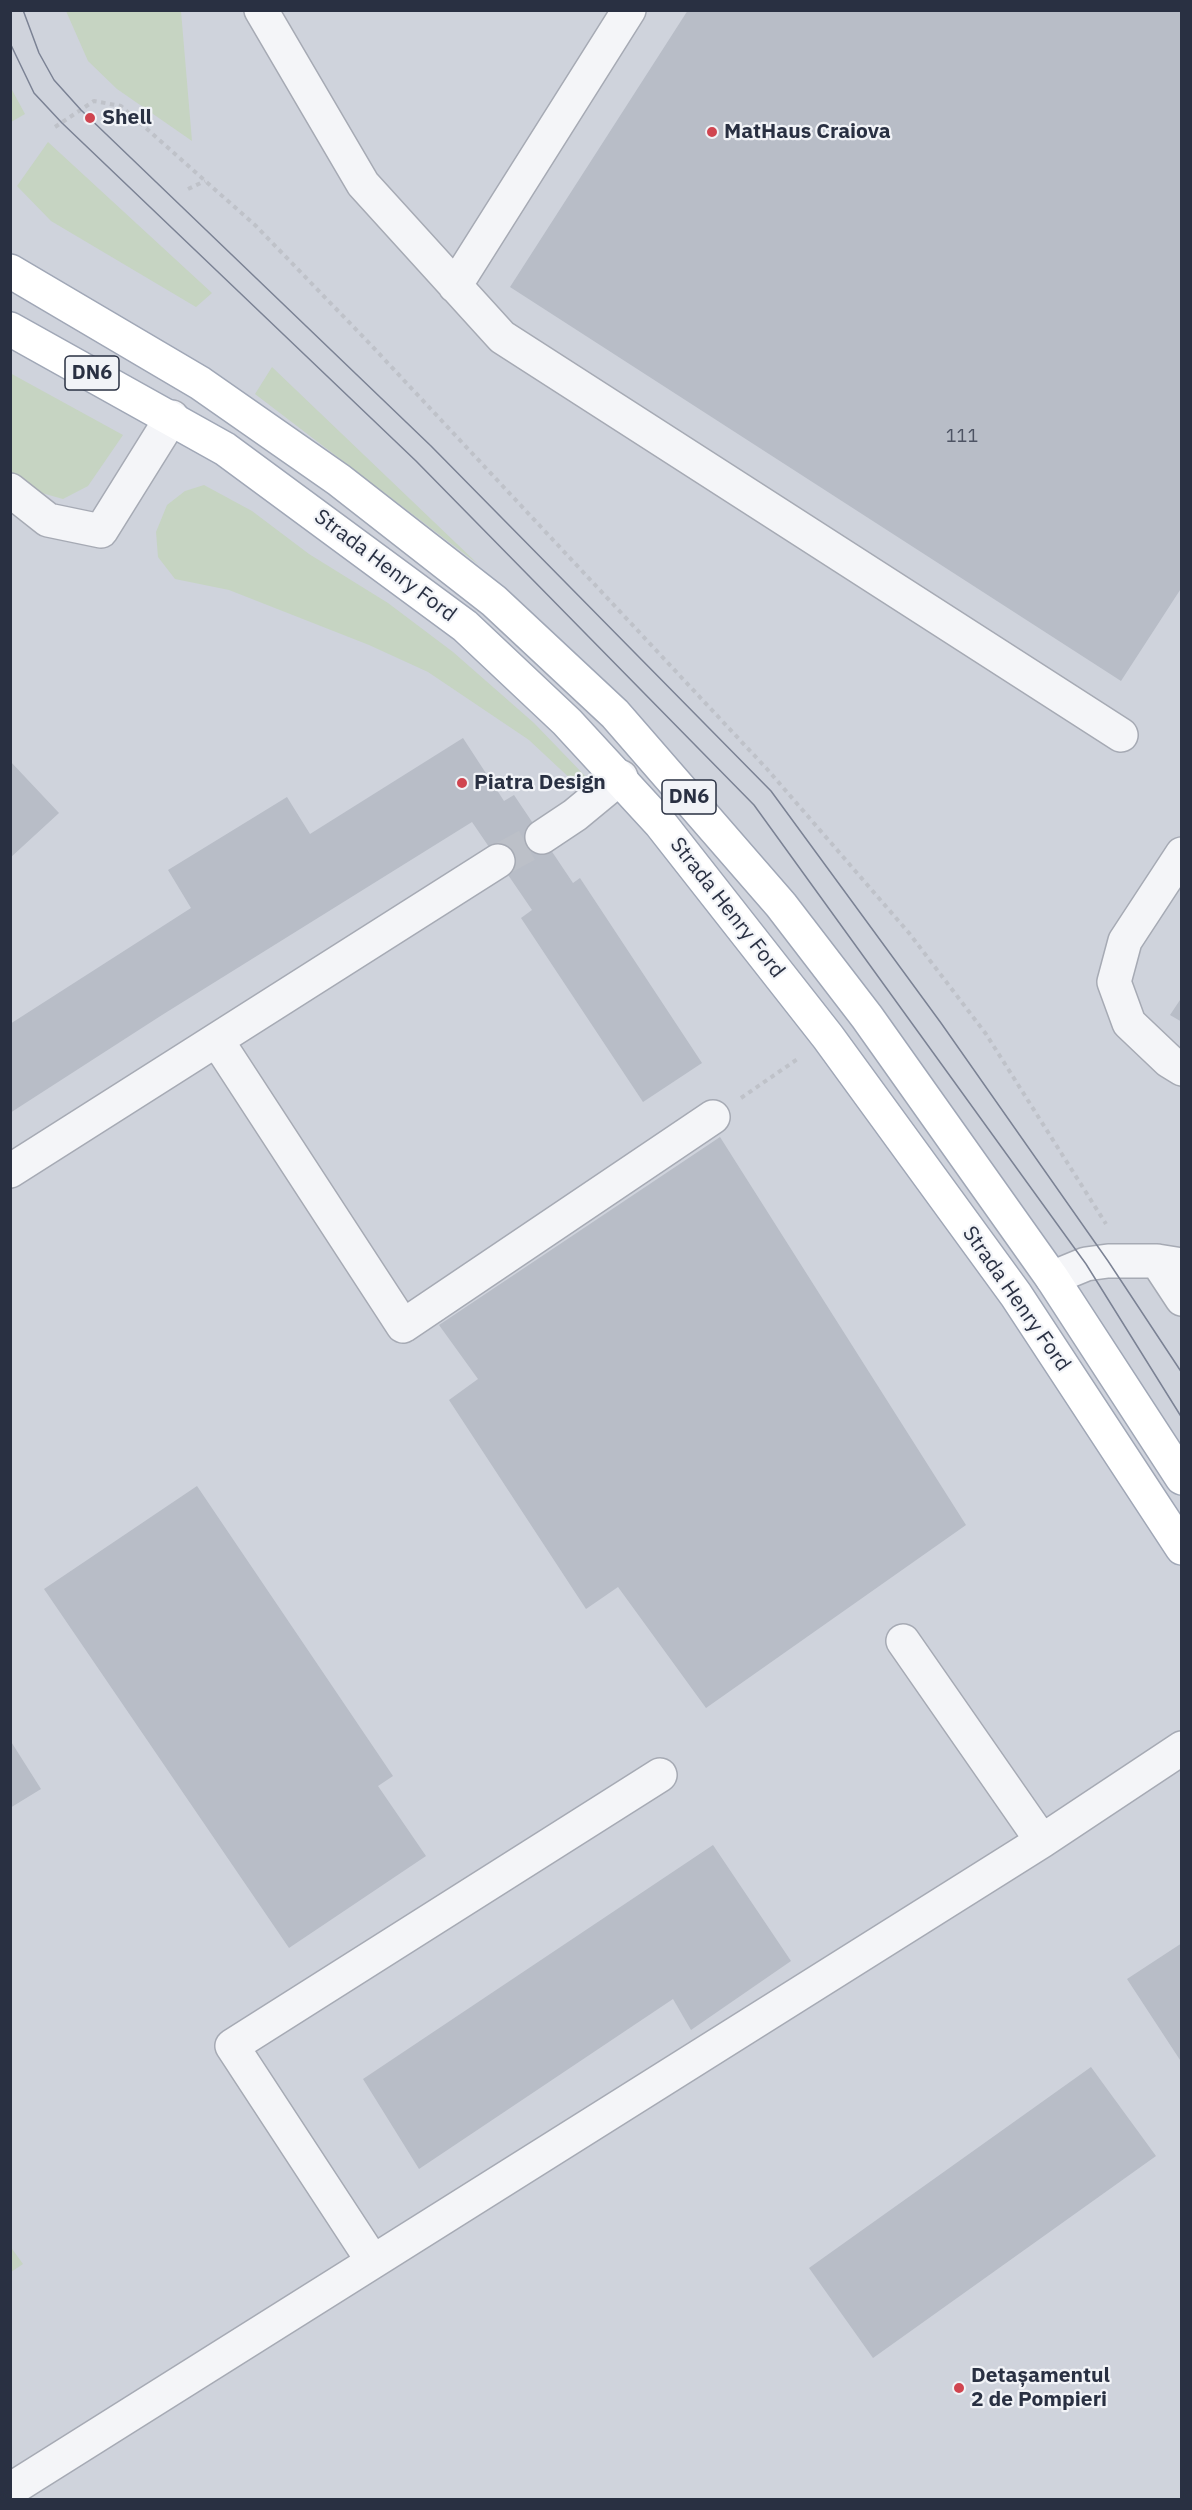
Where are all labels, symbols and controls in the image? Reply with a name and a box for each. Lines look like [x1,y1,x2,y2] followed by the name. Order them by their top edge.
[102,105,152,131] place label: Shell
[83,111,97,125] marker: Shell
[724,119,891,145] place label: MatHaus Craiova
[705,125,719,139] marker: MatHaus Craiova
[65,356,119,390] road number: DN6
[946,426,978,448] house number: 111
[309,504,461,628] street label: Strada Henry Ford
[474,770,606,796] place label: Piatra Design
[455,776,469,790] marker: Piatra Design
[662,780,716,814] road number: DN6
[664,833,790,983] street label: Strada Henry Ford
[957,1222,1075,1376] street label: Strada Henry Ford
[971,2363,1110,2413] place label: Detașamentul 2 de Pompieri
[952,2381,966,2395] marker: Detașamentul 2 de Pompieri

